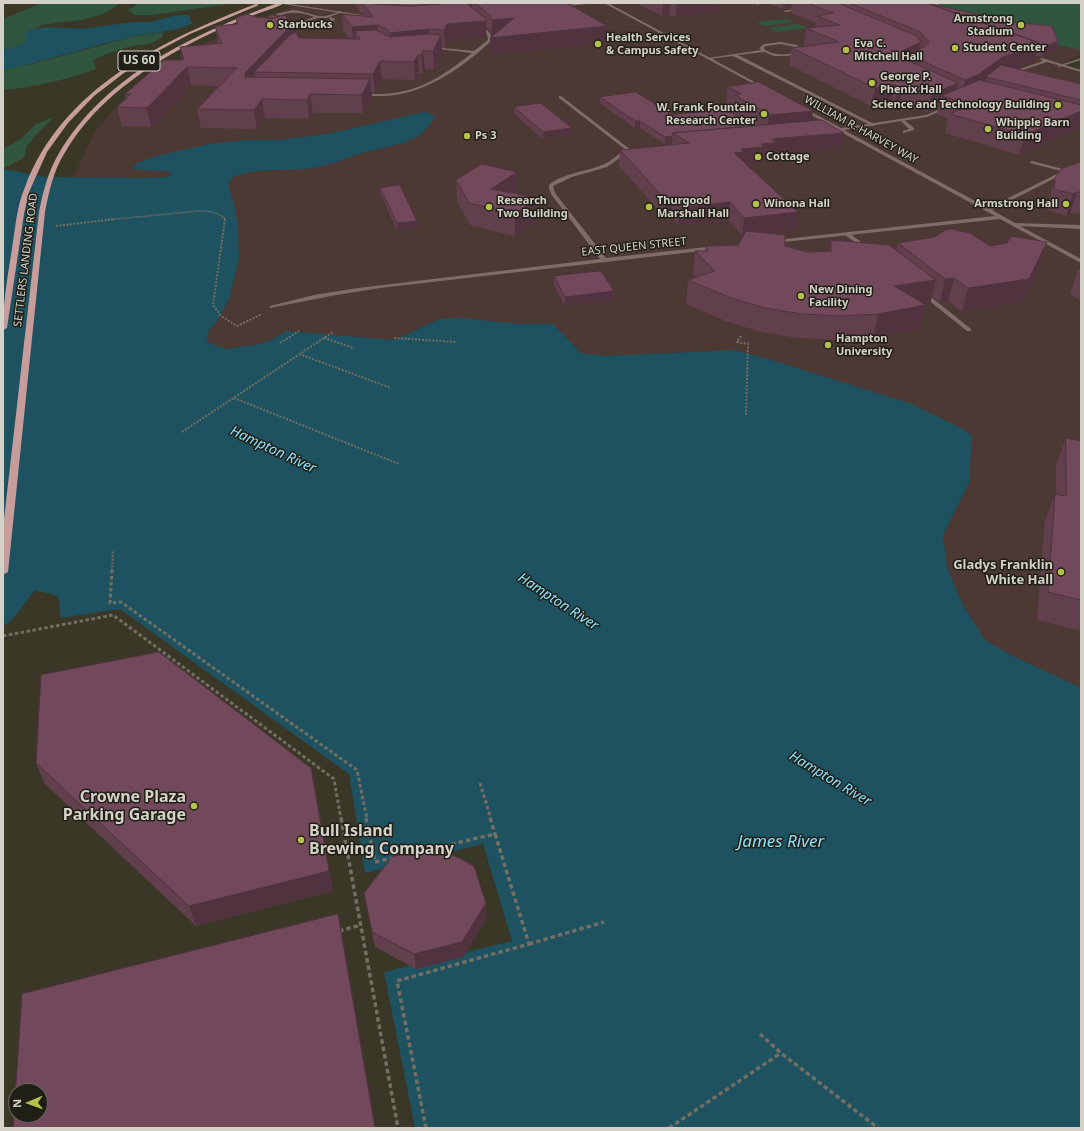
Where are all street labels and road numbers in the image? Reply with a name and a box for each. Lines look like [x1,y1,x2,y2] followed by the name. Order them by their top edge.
[118,51,160,71] road number: US 60
[802,93,920,167] street label: WILLIAM R. HARVEY WAY
[11,192,41,328] street label: SETTLERS LANDING ROAD
[581,235,687,259] street label: EAST QUEEN STREET

